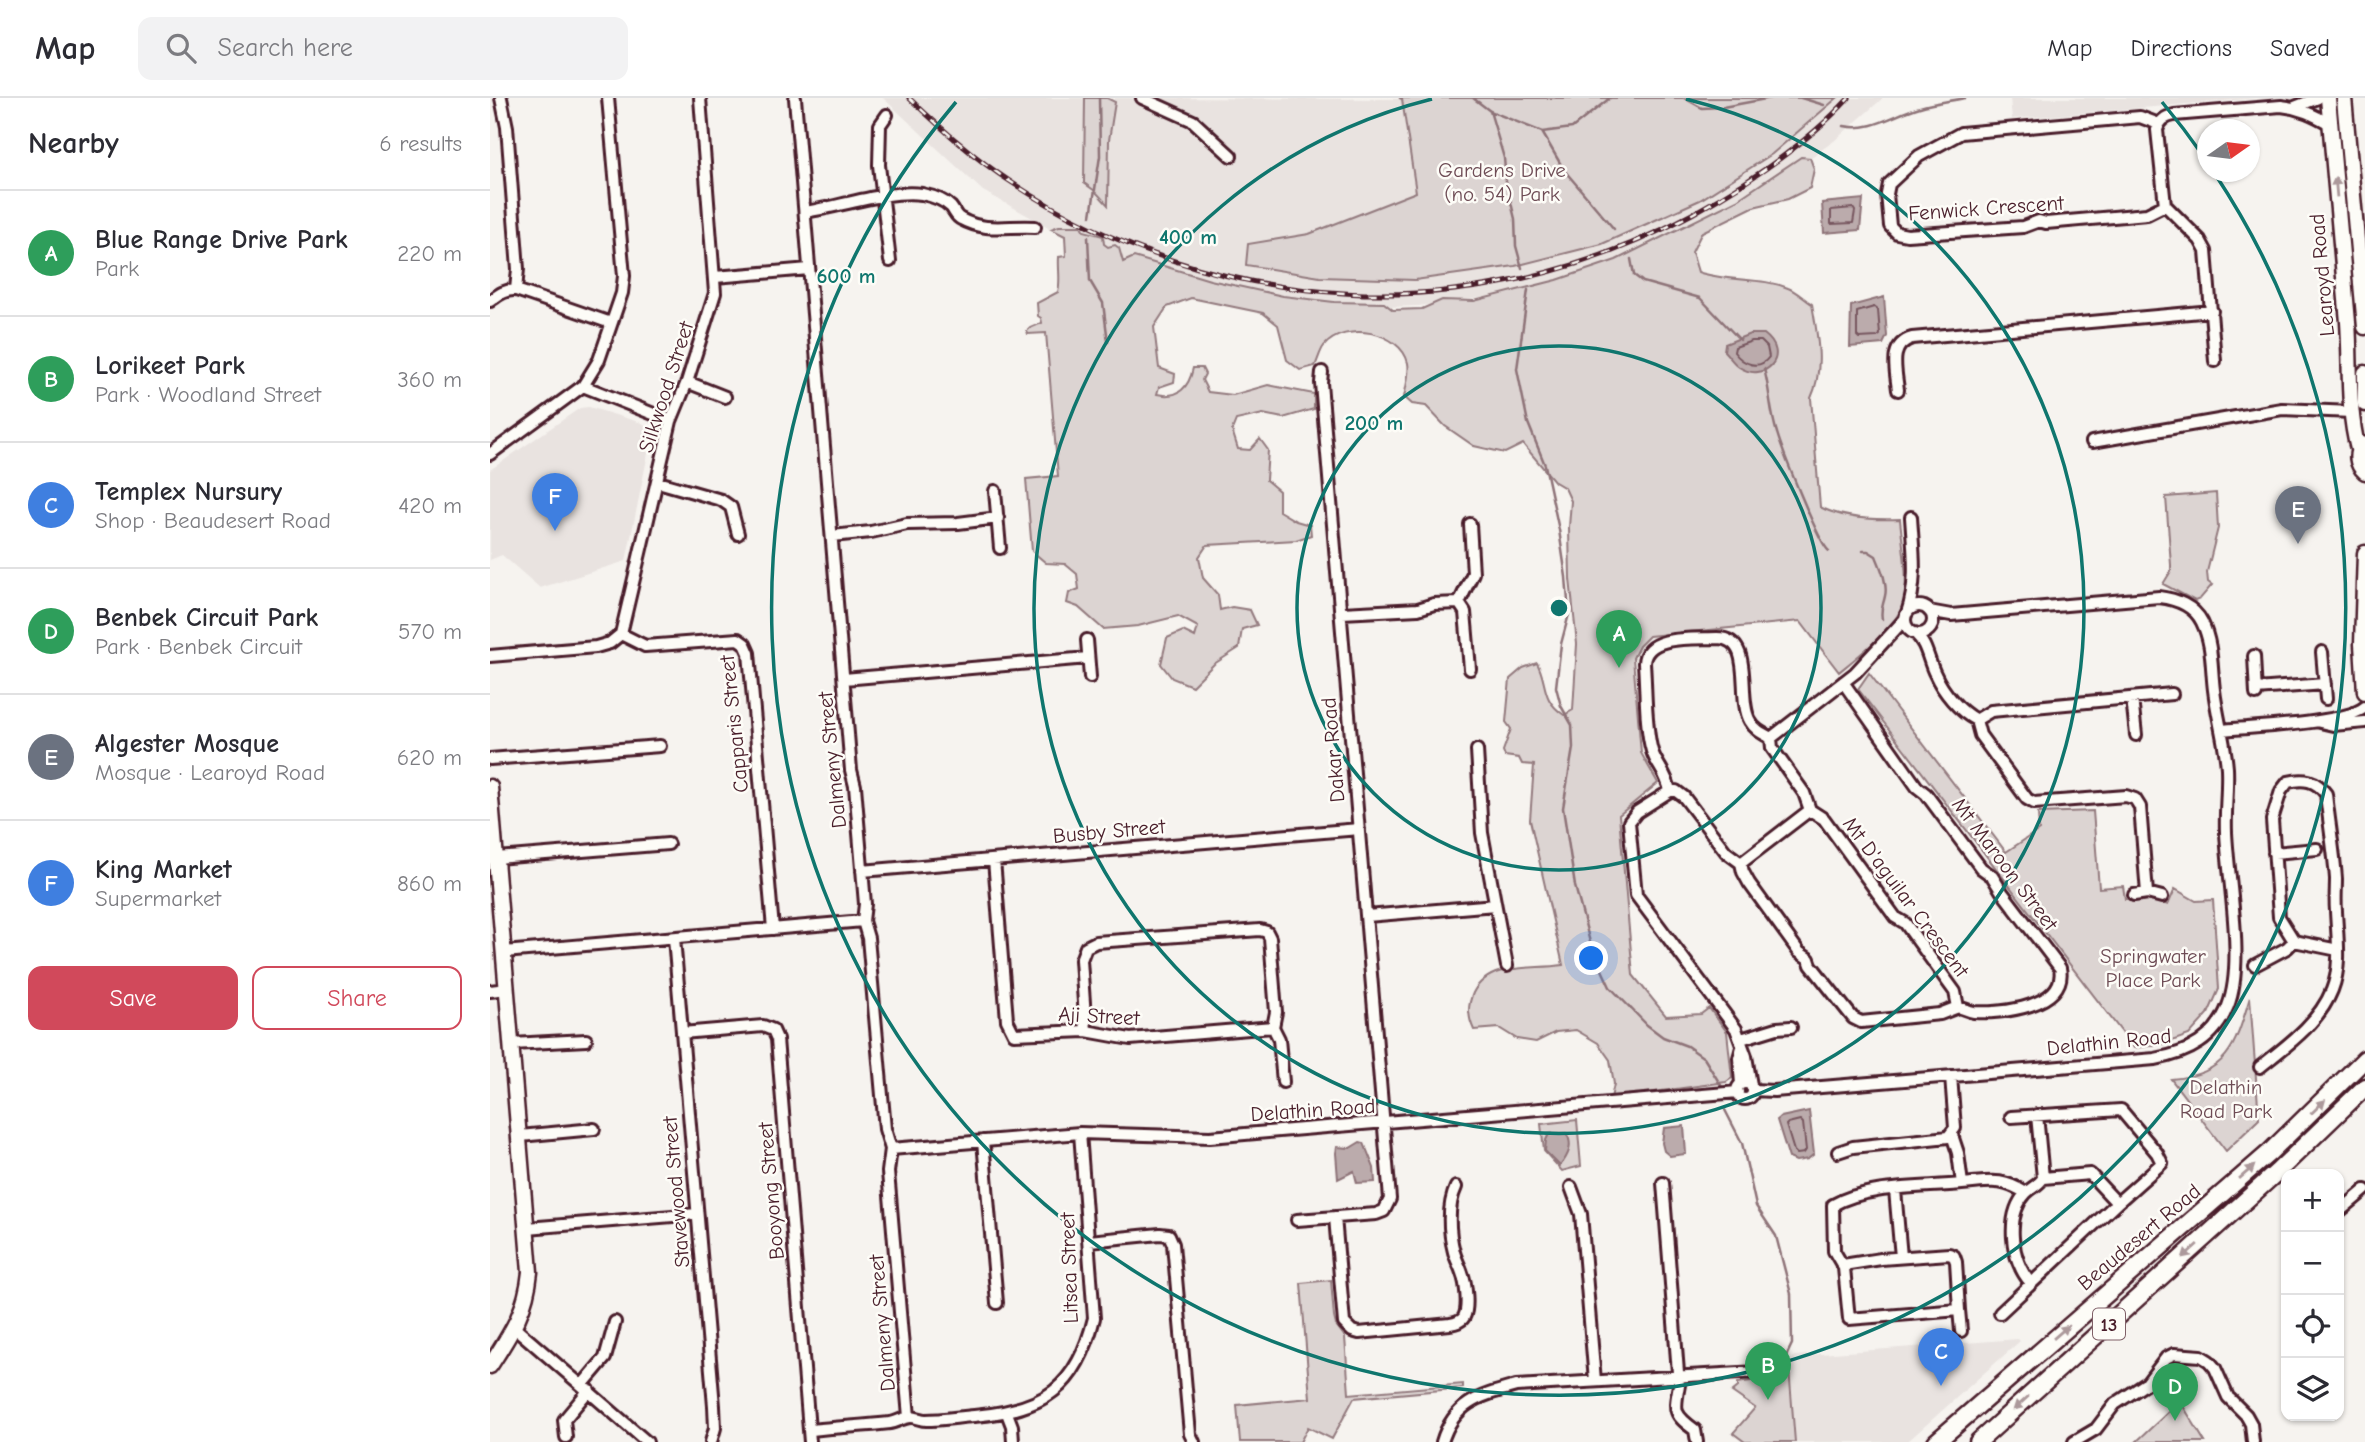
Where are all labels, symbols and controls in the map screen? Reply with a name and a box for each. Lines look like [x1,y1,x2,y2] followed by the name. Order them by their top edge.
[138,17,628,80] search box
[35,29,96,67] text: Map
[162,29,200,67] icon: search
[218,33,353,63] text: Search here
[2047,34,2093,62] text: Map
[2131,34,2232,62] text: Directions
[2270,34,2330,62] text: Saved
[2197,119,2260,182] north arrow
[28,126,119,161] text: Nearby
[379,130,462,157] text: 6 results
[1438,158,1566,206] park label: Gardens Drive (no. 54) Park
[2330,176,2341,198] one-way arrow
[1907,191,2066,225] street label: Fenwick Crescent
[2305,213,2339,337] street label: Learoyd Road
[95,225,348,255] text: Blue Range Drive Park
[1159,225,1217,249] text: 400 m
[45,240,57,267] text: A
[397,240,462,267] text: 220 m
[95,255,139,282] text: Park
[816,264,876,288] text: 600 m
[634,318,699,455] street label: Silkwood Street
[95,351,245,381] text: Lorikeet Park
[44,366,58,393] text: B
[397,366,462,393] text: 360 m
[95,381,321,408] text: Park · Woodland Street
[1345,411,1403,435] text: 200 m
[532,473,578,531] pin: F
[95,477,282,507] text: Templex Nursury
[2275,486,2321,544] pin: E
[44,492,58,519] text: C
[398,492,462,519] text: 420 m
[95,507,331,534] text: Shop · Beaudesert Road
[1547,596,1571,620] centre of rings
[95,603,318,633] text: Benbek Circuit Park
[1596,610,1642,668] pin: A
[44,618,58,645] text: D
[398,618,462,645] text: 570 m
[95,633,302,660] text: Park · Benbek Circuit
[715,653,753,794] street label: Capparis Street
[813,690,851,829] street label: Dalmeny Street
[1316,697,1350,803] street label: Dakar Road
[95,729,279,759] text: Algester Mosque
[44,744,58,771] text: E
[397,744,462,771] text: 620 m
[95,759,325,786] text: Mosque · Learoyd Road
[1947,793,2063,936] street label: Mt Maroon Street
[1838,812,1975,983] street label: Mt D'aguilar Crescent
[1052,814,1167,848] street label: Busby Street
[95,855,232,885] text: King Market
[44,870,58,897] text: F
[397,870,462,897] text: 860 m
[95,885,221,912] text: Supermarket
[1574,941,1608,975] your location
[2100,944,2207,992] park label: Springwater Place Park
[28,966,238,1030] button: Save
[252,966,462,1030] button: Share
[1058,1002,1141,1030] street label: Aji Street
[2046,1024,2172,1060] street label: Delathin Road
[2180,1075,2272,1123] park label: Delathin Road Park
[1250,1094,1376,1126] street label: Delathin Road
[2309,1100,2326,1116] one-way arrow
[657,1114,695,1269] street label: Stavewood Street
[753,1120,789,1261] street label: Booyong Street
[2239,1165,2256,1180] one-way arrow
[2281,1169,2344,1421] map controls
[2281,1169,2344,1232] button: +
[2073,1179,2205,1295] street label: Beaudesert Road
[1055,1211,1083,1324] street label: Litsea Street
[2281,1232,2344,1295] button: −
[2181,1243,2199,1259] one-way arrow
[864,1253,900,1392] street label: Dalmeny Street
[2281,1295,2344,1358] button: locate
[2093,1308,2125,1340] road number: 13
[2052,1324,2070,1340] one-way arrow
[1918,1328,1964,1386] pin: C
[1745,1342,1791,1400] pin: B
[2281,1358,2344,1421] button: layers
[2152,1363,2198,1421] pin: D
[2013,1395,2030,1411] one-way arrow

